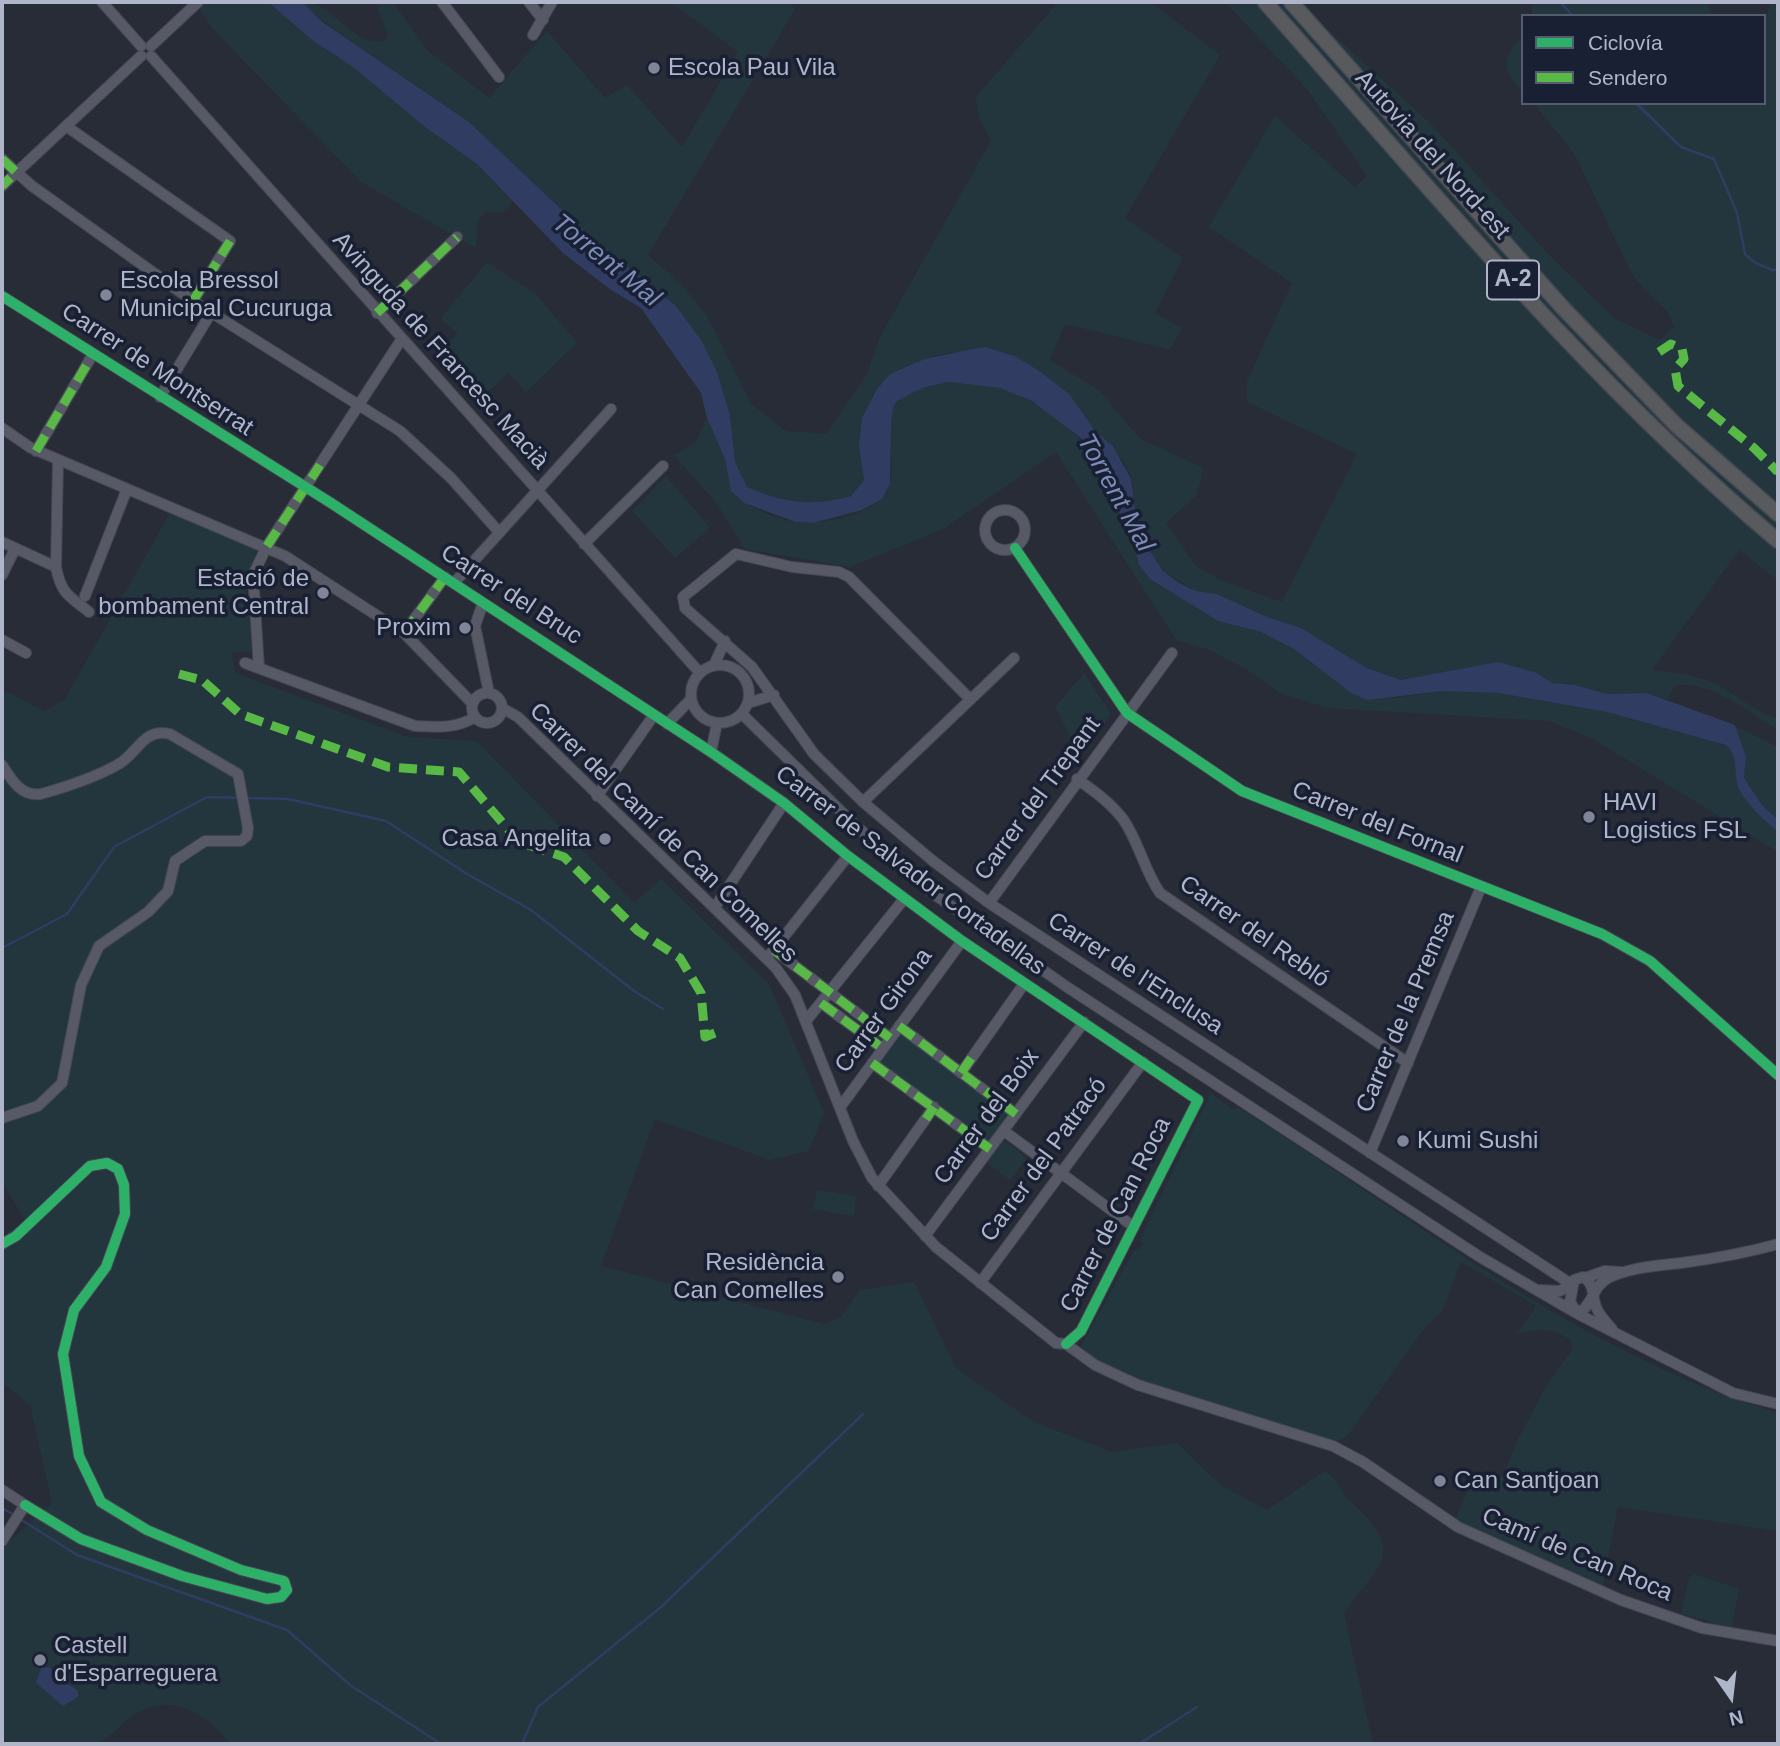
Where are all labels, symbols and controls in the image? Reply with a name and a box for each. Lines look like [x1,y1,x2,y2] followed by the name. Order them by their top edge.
[1521,14,1766,105] legend
[1588,31,1663,54] text: Ciclovía
[668,54,836,82] place label: Escola Pau Vila
[646,60,662,76] marker: Escola Pau Vila
[1349,65,1515,245] street label: Autovia del Nord-est
[1588,66,1667,89] text: Sendero
[545,208,667,314] water label: Torrent Mal
[326,227,554,475] street label: Avinguda de Francesc Macià
[1487,260,1539,300] road number: A-2
[120,267,332,323] place label: Escola Bressol Municipal Cucuruga
[98,287,114,303] marker: Escola Bressol Municipal Cucuruga
[56,297,258,443] street label: Carrer de Montserrat
[1070,428,1160,558] water label: Torrent Mal
[435,539,587,651] street label: Carrer del Bruc
[98,565,309,621] place label: Estació de bombament Central
[315,585,331,601] marker: Estació de bombament Central
[376,614,451,642] place label: Proxim
[457,620,473,636] marker: Proxim
[523,697,803,969] street label: Carrer del Camí de Can Comelles
[969,712,1107,886] street label: Carrer del Trepant
[769,760,1051,982] street label: Carrer de Salvador Cortadellas
[1288,776,1466,870] street label: Carrer del Fornal
[1603,789,1747,845] place label: HAVI Logistics FSL
[1581,809,1597,825] marker: HAVI Logistics FSL
[442,825,591,853] place label: Casa Angelita
[597,831,613,847] marker: Casa Angelita
[1174,870,1334,994] street label: Carrer del Rebló
[1042,907,1228,1041] street label: Carrer de l'Enclusa
[1351,907,1461,1117] street label: Carrer de la Premsa
[829,943,939,1079] street label: Carrer Girona
[928,1044,1046,1190] street label: Carrer del Boix
[975,1072,1113,1248] street label: Carrer del Patracó
[1054,1113,1178,1317] street label: Carrer de Can Roca
[1417,1127,1538,1155] place label: Kumi Sushi
[1395,1133,1411,1149] marker: Kumi Sushi
[673,1249,824,1305] place label: Residència Can Comelles
[830,1269,846,1285] marker: Residència Can Comelles
[1454,1467,1599,1495] place label: Can Santjoan
[1432,1473,1448,1489] marker: Can Santjoan
[1477,1502,1677,1608] street label: Camí de Can Roca
[54,1632,217,1688] place label: Castell d'Esparreguera
[32,1652,48,1668] marker: Castell d'Esparreguera
[1696,1662,1766,1732] north arrow
[1727,1706,1745,1730] text: N

